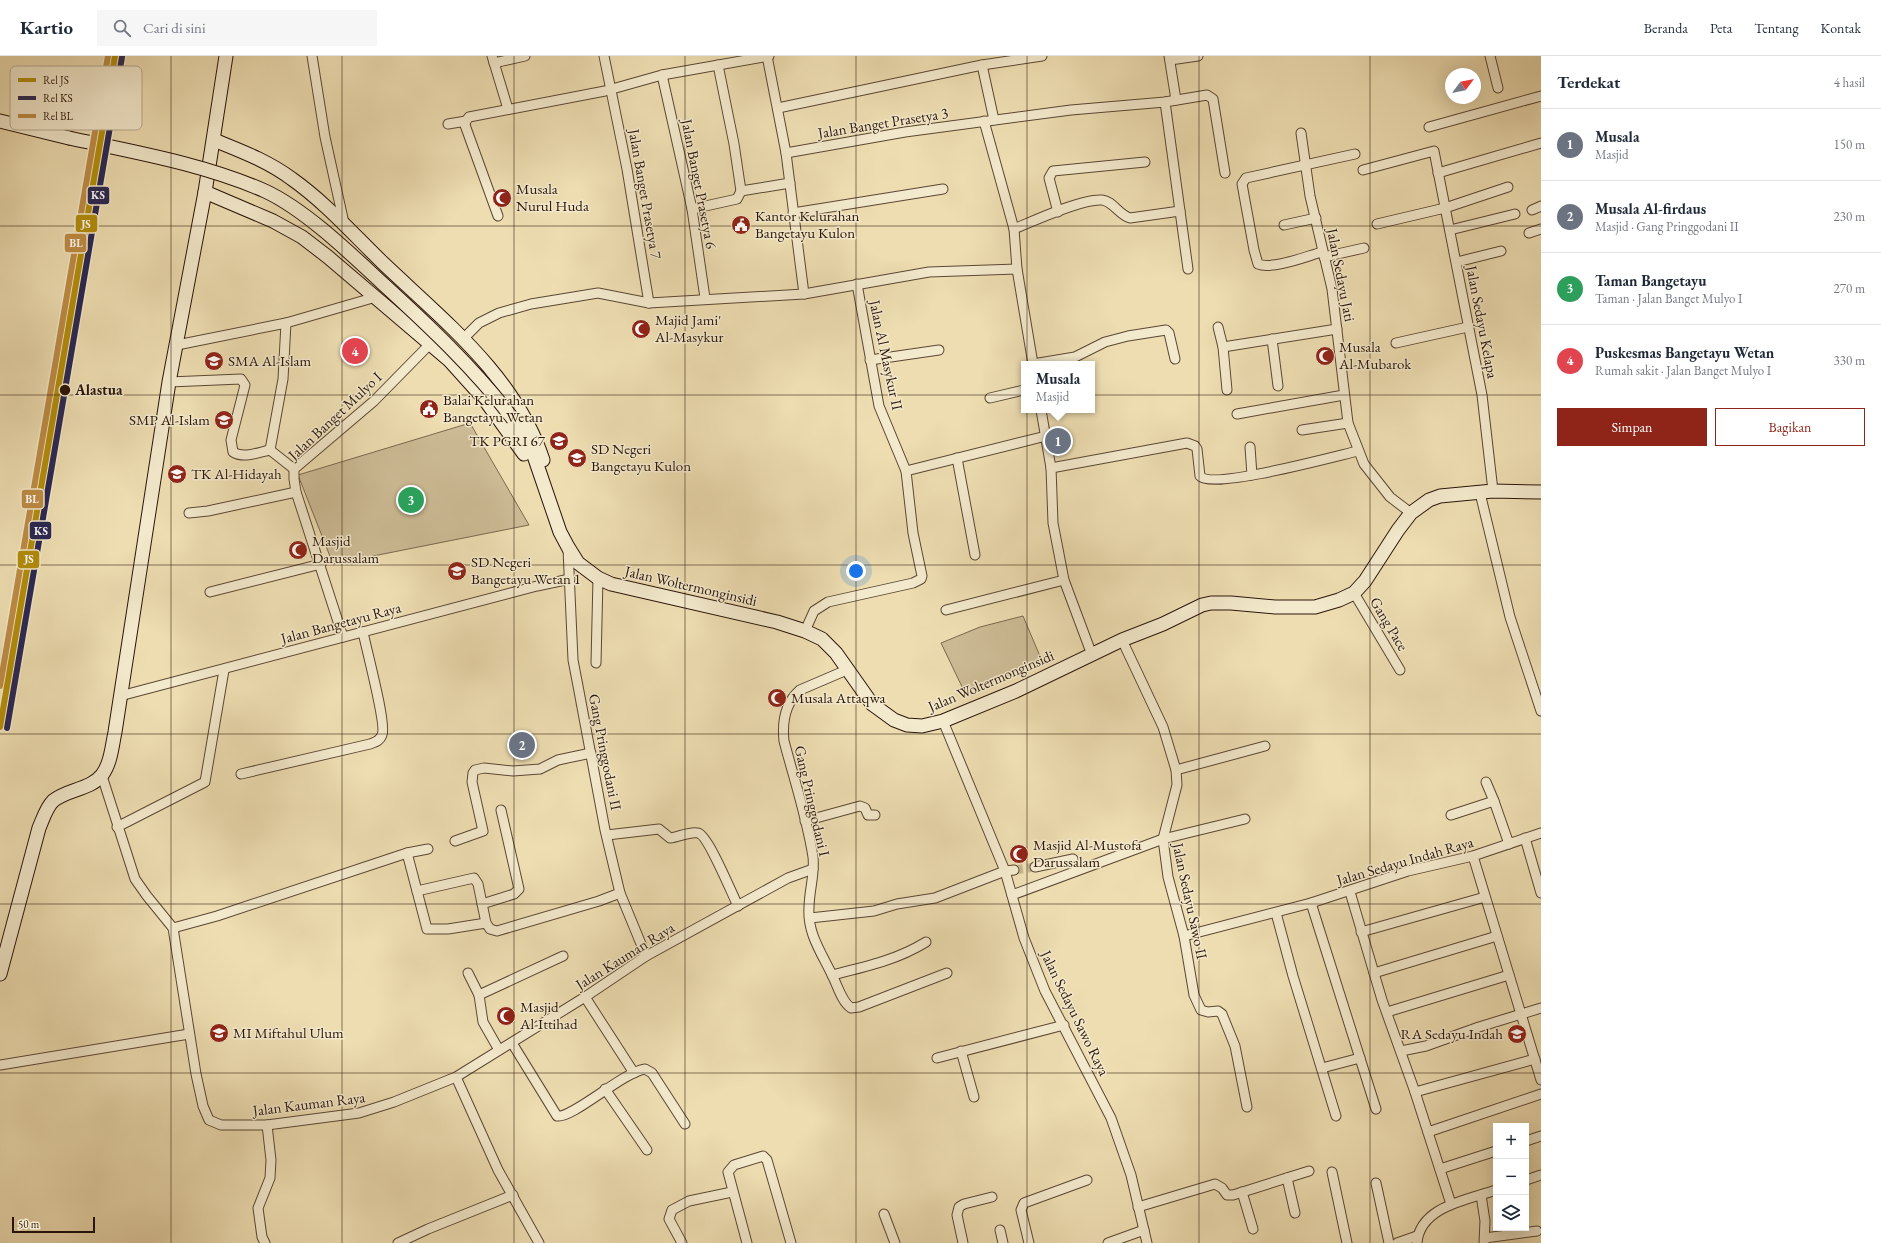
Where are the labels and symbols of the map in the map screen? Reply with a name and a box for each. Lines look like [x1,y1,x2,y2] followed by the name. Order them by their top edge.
[10,66,142,130] legend
[1445,68,1481,104] north arrow
[43,73,69,87] text: Rel JS
[43,91,73,105] text: Rel KS
[814,103,949,142] street label: Jalan Banget Prasetya 3
[43,109,73,123] text: Rel BL
[677,116,721,250] street label: Jalan Banget Prasetya 6
[624,125,666,261] street label: Jalan Banget Prasetya 7
[516,179,589,215] place label: Musala Nurul Huda
[87,186,110,205] line badge: KS
[491,187,513,209] mosque icon: Musala Nurul Huda
[91,188,105,202] text: KS
[755,206,860,242] place label: Kantor Kelurahan Bangetayu Kulon
[75,214,98,233] line badge: JS
[730,214,752,236] public building icon: Kantor Kelurahan Bangetayu Kulon
[80,217,91,231] text: JS
[1323,225,1360,323] street label: Jalan Sedayu Jati
[64,233,87,253] line badge: BL
[69,236,83,250] text: BL
[1462,262,1503,380] street label: Jalan Sedayu Kelapa
[865,296,907,412] street label: Jalan Al Masykur II
[654,310,724,346] place label: Majid Jami' Al-Masykur
[630,318,652,340] mosque icon: Majid Jami' Al-Masykur
[342,336,368,366] pin: 4
[1338,337,1412,373] place label: Musala Al-Mubarok
[1314,345,1336,367] mosque icon: Musala Al-Mubarok
[203,350,225,372] school or university icon: SMA Al-Islam
[228,351,311,370] place label: SMA Al-Islam
[282,367,385,465] street label: Jalan Banget Mulyo I
[74,380,123,399] place label: Alastua
[58,383,72,397] marker: Alastua
[443,390,543,426] place label: Balai Kelurahan Bangetayu Wetan
[418,398,440,420] public building icon: Balai Kelurahan Bangetayu Wetan
[213,409,235,431] school or university icon: SMP Al-Islam
[129,410,210,429] place label: SMP Al-Islam
[1045,426,1071,456] pin: 1
[548,430,570,452] school or university icon: TK PGRI 67
[469,431,546,450] place label: TK PGRI 67
[591,439,691,475] place label: SD Negeri Bangetayu Kulon
[566,447,588,469] school or university icon: SD Negeri Bangetayu Kulon
[166,463,188,485] school or university icon: TK Al-Hidayah
[191,464,282,483] place label: TK Al-Hidayah
[398,485,424,515] pin: 3
[21,489,44,509] line badge: BL
[25,492,39,506] text: BL
[29,521,52,540] line badge: KS
[34,524,48,538] text: KS
[312,531,379,567] place label: Masjid Darussalam
[287,539,309,561] mosque icon: Masjid Darussalam
[17,550,40,569] line badge: JS
[23,552,34,566] text: JS
[471,552,581,588] place label: SD Negeri Bangetayu Wetan 1
[446,560,468,582] school or university icon: SD Negeri Bangetayu Wetan 1
[621,561,759,610] street label: Jalan Woltermonginsidi
[846,561,866,581] your location
[1366,593,1413,654] street label: Gang Pace
[277,597,403,648] street label: Jalan Bangetayu Raya
[923,645,1057,716] street label: Jalan Woltermonginsidi
[766,687,788,709] mosque icon: Musala Attaqwa
[791,688,886,707] place label: Musala Attaqwa
[585,692,626,812] street label: Gang Pringgodani II
[509,730,535,760] pin: 2
[791,744,834,858] street label: Gang Pringgodani I
[1332,832,1475,890] street label: Jalan Sedayu Indah Raya
[1033,835,1142,871] place label: Masjid Al-Mustofa Darussalam
[1168,839,1212,961] street label: Jalan Sedayu Sawo II
[1008,843,1030,865] mosque icon: Masjid Al-Mustofa Darussalam
[570,918,678,995] street label: Jalan Kauman Raya
[1036,945,1114,1079] street label: Jalan Sedayu Sawo Raya
[519,997,578,1033] place label: Masjid Al-Ittihad
[495,1005,517,1027] mosque icon: Masjid Al-Ittihad
[208,1022,230,1044] school or university icon: MI Miftahul Ulum
[233,1023,344,1042] place label: MI Miftahul Ulum
[1506,1023,1528,1045] school or university icon: RA Sedayu Indah
[1400,1024,1503,1043] place label: RA Sedayu Indah
[250,1087,366,1120] street label: Jalan Kauman Raya
[12,1215,95,1234] scale bar

